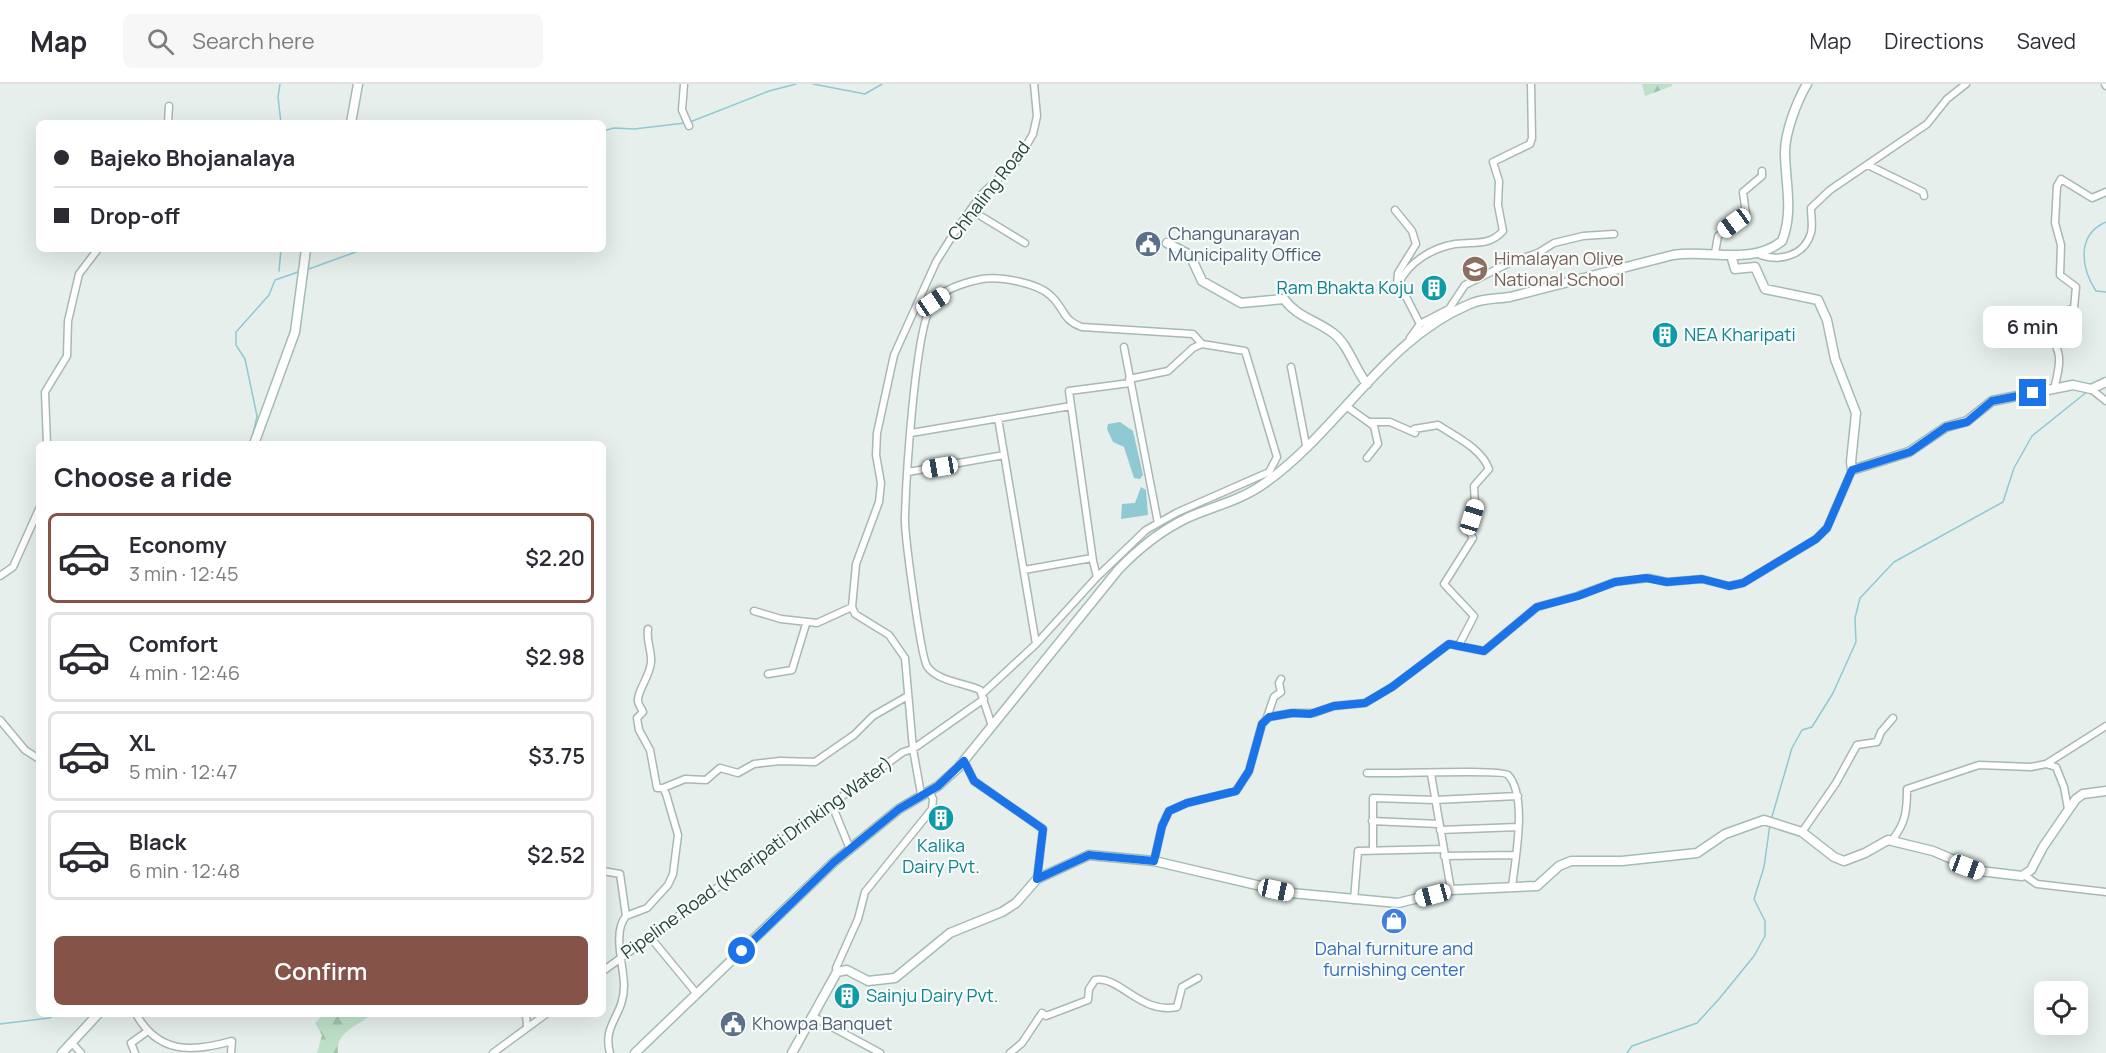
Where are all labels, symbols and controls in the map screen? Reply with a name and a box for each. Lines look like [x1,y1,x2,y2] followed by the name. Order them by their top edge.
[123,14,543,68] search box
[30,22,87,60] text: Map
[144,25,177,58] icon: search
[192,26,315,56] text: Search here
[1810,27,1851,55] text: Map
[1884,27,1984,55] text: Directions
[2017,27,2076,55] text: Saved
[942,136,1035,245] street label: Chhaling Road
[90,143,295,173] text: Bajeko Bhojanalaya
[90,201,180,231] text: Drop-off
[1714,205,1754,241] car
[1168,221,1321,266] place label: Changunarayan Municipality Office
[1133,229,1163,259] public building icon: Changunarayan Municipality Office
[1494,246,1624,291] place label: Himalayan Olive National School
[1460,254,1490,284] school or university icon: Himalayan Olive National School
[1419,273,1449,303] building icon: Ram Bhakta Koju
[1277,275,1414,299] place label: Ram Bhakta Koju
[913,284,953,320] car
[1984,306,2082,348] callout: 6 min
[2007,313,2058,340] text: 6 min
[1650,320,1680,350] building icon: NEA Kharipati
[1684,322,1796,346] place label: NEA Kharipati
[2019,379,2046,406] route end
[921,455,959,479] car
[54,458,232,495] text: Choose a ride
[1458,497,1486,537] car
[129,530,227,560] text: Economy
[57,531,111,585] icon: car
[525,543,585,573] text: $2.20
[129,560,239,587] text: 3 min · 12:45
[129,629,218,659] text: Comfort
[57,630,111,684] icon: car
[525,642,585,672] text: $2.98
[129,659,240,686] text: 4 min · 12:46
[129,728,155,758] text: XL
[57,729,111,783] icon: car
[528,741,585,771] text: $3.75
[616,751,897,964] street label: Pipeline Road (Kharipati Drinking Water)
[129,758,238,785] text: 5 min · 12:47
[926,803,956,833] building icon: Kalika Dairy Pvt.
[129,827,186,857] text: Black
[57,828,111,882] icon: car
[902,833,980,878] place label: Kalika Dairy Pvt.
[527,840,585,870] text: $2.52
[1947,852,1987,882] car
[129,857,240,884] text: 6 min · 12:48
[1257,877,1295,903] car
[1413,882,1453,908] car
[1379,906,1409,936] shop icon: Dahal furniture and furnishing center
[54,936,588,1005] button: Confirm
[1315,936,1473,981] place label: Dahal furniture and furnishing center
[728,937,755,964] route start
[832,981,862,1011] building icon: Sainju Dairy Pvt.
[2034,981,2088,1035] map controls
[2034,981,2088,1035] button: locate
[866,983,998,1007] place label: Sainju Dairy Pvt.
[718,1009,748,1039] public building icon: Khowpa Banquet
[752,1011,893,1035] place label: Khowpa Banquet

